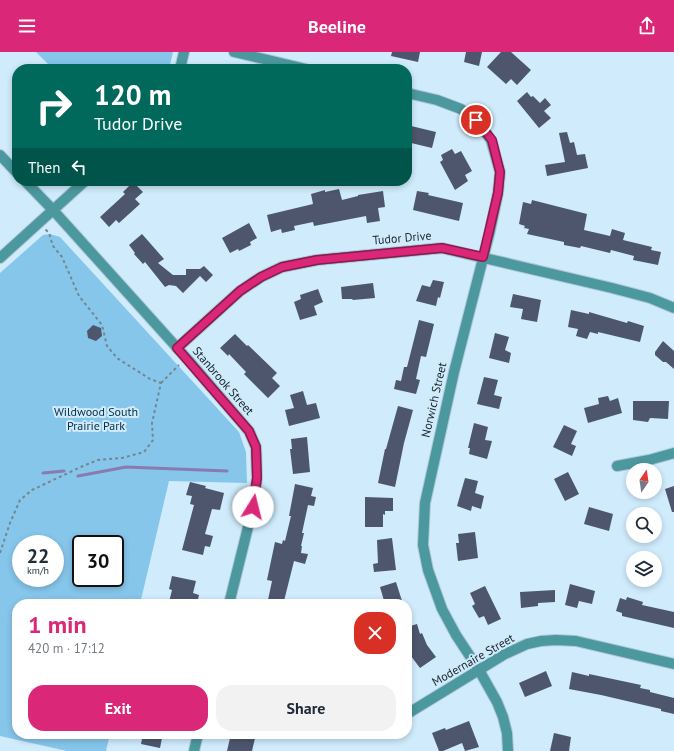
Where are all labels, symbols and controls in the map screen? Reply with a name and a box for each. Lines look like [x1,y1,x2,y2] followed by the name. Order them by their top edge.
[16,15,38,37] icon: menu
[308,15,366,38] text: Beeline
[636,15,658,37] icon: share
[94,76,171,113] text: 120 m
[28,80,80,132] icon: right
[459,103,493,137] pin
[465,109,487,131] icon: arrive
[94,112,182,135] text: Tudor Drive
[68,156,90,178] icon: left
[28,158,60,177] text: Then
[372,227,432,248] street label: Tudor Drive
[190,343,257,418] street label: Stanbrook Street
[418,361,449,439] street label: Norwich Street
[54,404,138,433] park label: Wildwood South Prairie Park
[626,463,662,499] north arrow
[626,463,662,587] map controls
[232,486,274,528] position arrow
[626,507,662,543] button: search
[72,535,124,587] speed limit sign: 30
[27,543,49,569] text: 22
[626,551,662,587] button: layers
[27,564,49,577] text: km/h
[28,609,87,640] text: 1 min
[354,612,396,654] button: close
[429,630,516,689] street label: Modernaire Street
[28,640,105,657] text: 420 m · 17:12
[28,685,208,731] button: Exit
[216,685,396,731] button: Share

